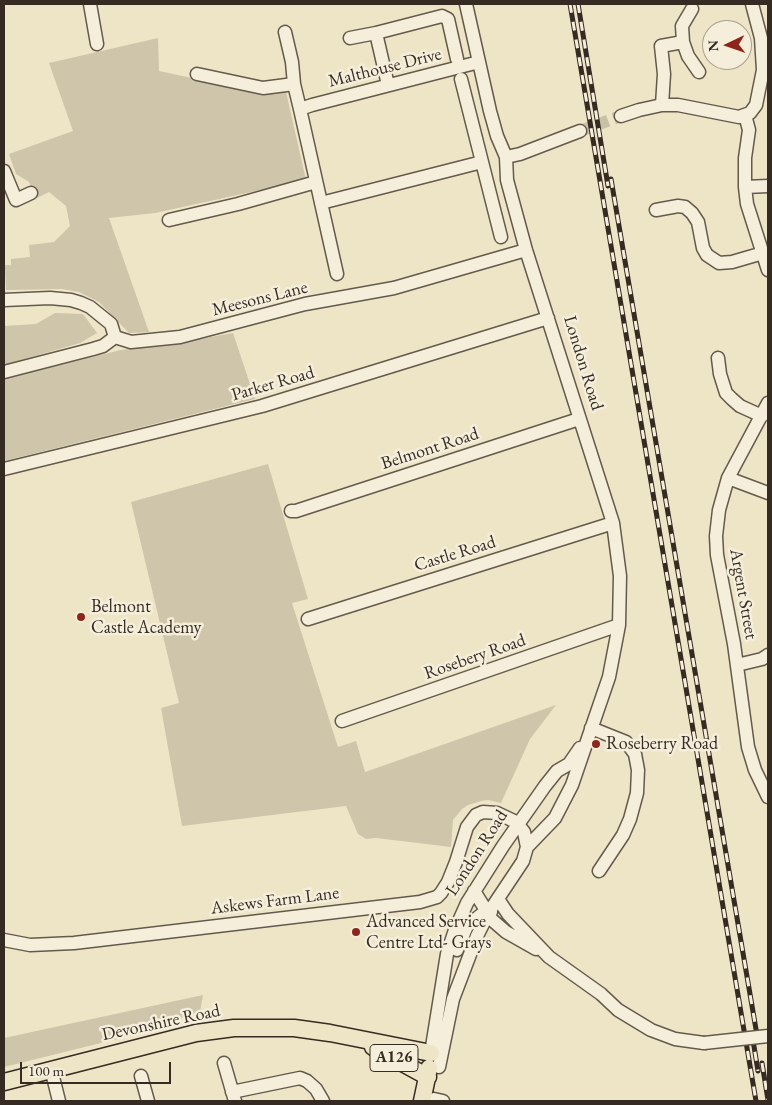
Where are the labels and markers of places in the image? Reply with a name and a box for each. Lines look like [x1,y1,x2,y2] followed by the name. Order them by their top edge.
[91,596,201,638] place label: Belmont Castle Academy
[75,611,87,623] marker: Belmont Castle Academy
[606,733,718,755] place label: Roseberry Road
[590,738,602,750] marker: Roseberry Road
[366,911,491,954] place label: Advanced Service Centre Ltd- Grays
[350,926,362,938] marker: Advanced Service Centre Ltd- Grays

